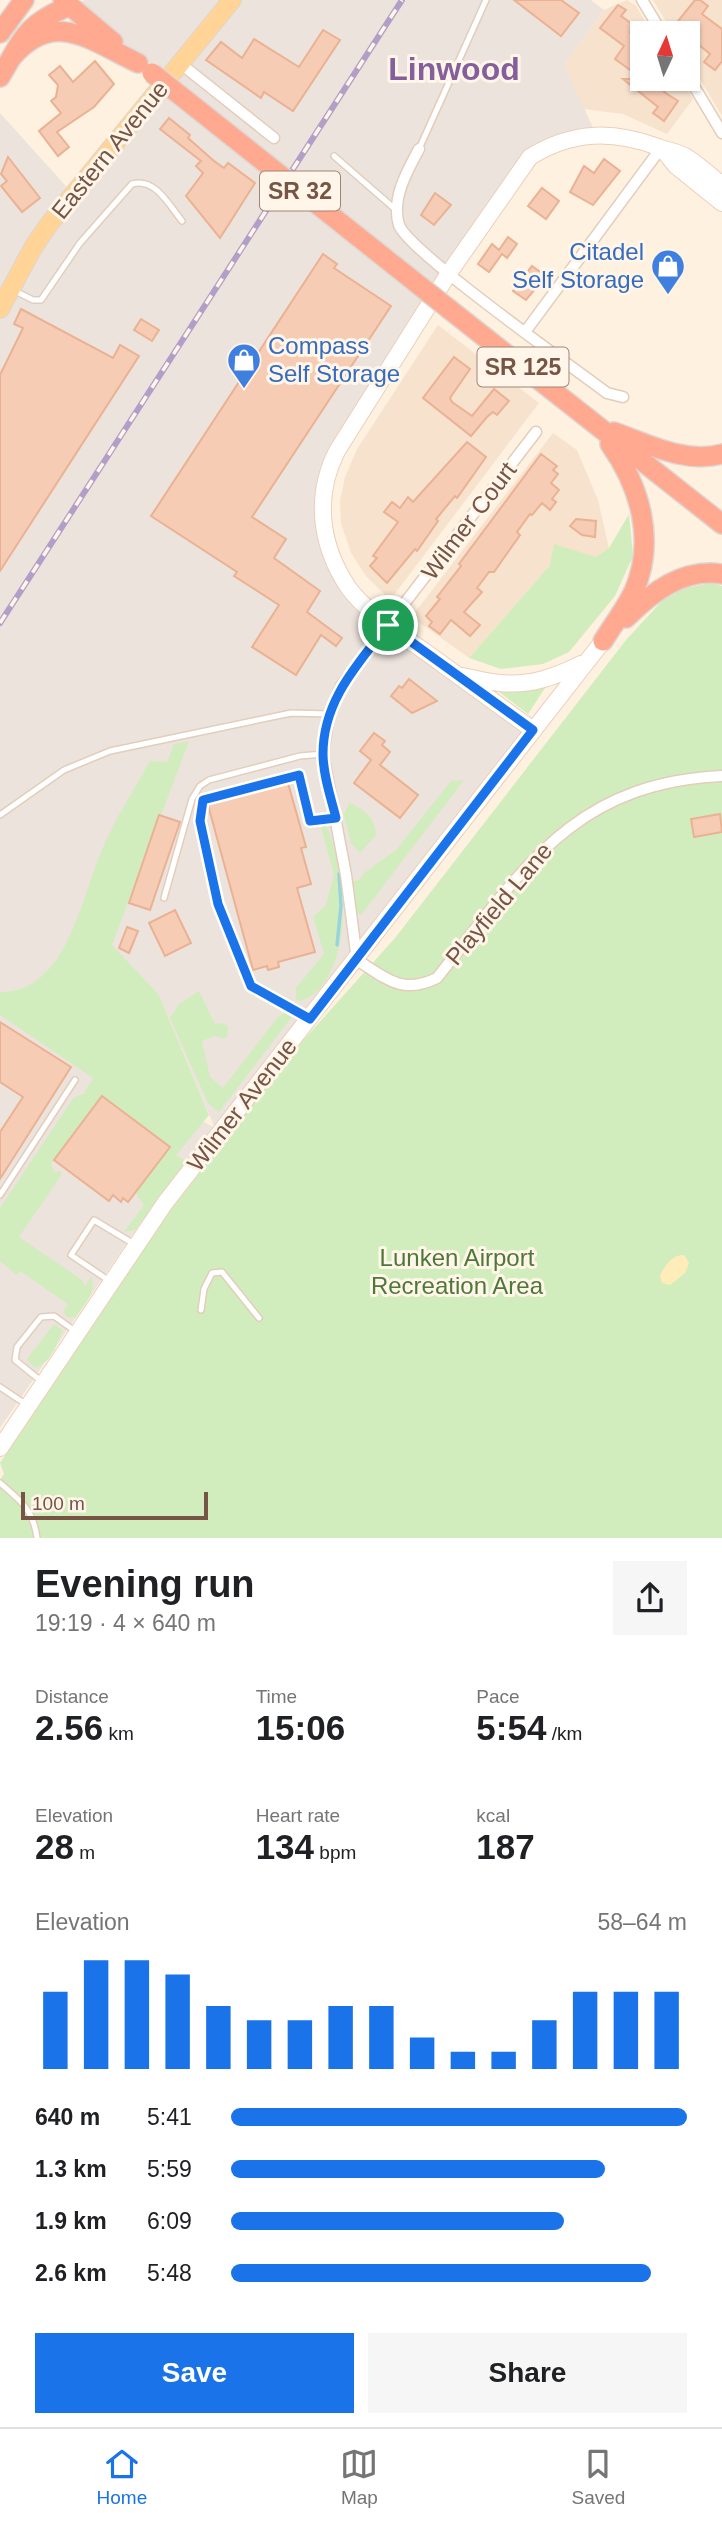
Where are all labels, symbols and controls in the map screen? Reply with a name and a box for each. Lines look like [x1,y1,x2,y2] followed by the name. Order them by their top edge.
[630,21,700,91] north arrow
[630,21,700,91] map controls
[388,51,520,87] district label: Linwood
[46,76,173,224] street label: Eastern Avenue
[260,172,340,210] road number: SR 32
[512,238,644,293] place label: Citadel Self Storage
[649,247,687,296] shop icon: Citadel Self Storage
[268,332,400,387] place label: Compass Self Storage
[225,341,263,390] shop icon: Compass Self Storage
[477,348,568,386] road number: SR 125
[416,456,522,585] street label: Wilmer Court
[358,595,418,655] pin
[369,606,407,644] icon: arrive
[440,837,557,970] street label: Playfield Lane
[181,1033,302,1176] street label: Wilmer Avenue
[371,1244,544,1299] park label: Lunken Airport Recreation Area
[21,1489,208,1521] scale bar
[32,1493,85,1514] text: 100 m
[613,1561,687,1635] button: share
[35,1563,255,1605] text: Evening run
[35,1610,216,1636] text: 19:19 · 4 × 640 m
[35,1686,109,1707] text: Distance
[256,1686,297,1707] text: Time
[476,1686,520,1707] text: Pace
[35,1708,103,1747] text: 2.56
[256,1708,345,1747] text: 15:06
[476,1708,546,1747] text: 5:54
[103,1723,134,1744] text: km
[546,1723,582,1744] text: /km
[35,1805,113,1826] text: Elevation
[256,1805,340,1826] text: Heart rate
[476,1805,510,1826] text: kcal
[35,1827,74,1866] text: 28
[256,1827,314,1866] text: 134
[476,1827,535,1866] text: 187
[74,1842,95,1863] text: m
[314,1842,356,1863] text: bpm
[35,1909,130,1935] text: Elevation
[597,1909,687,1935] text: 58–64 m
[35,2104,100,2130] text: 640 m
[147,2104,192,2130] text: 5:41
[35,2156,107,2182] text: 1.3 km
[147,2156,192,2182] text: 5:59
[35,2208,107,2234] text: 1.9 km
[147,2208,192,2234] text: 6:09
[35,2260,107,2286] text: 2.6 km
[147,2260,192,2286] text: 5:48
[35,2333,354,2413] button: Save
[368,2333,687,2413] button: Share
[97,2445,147,2509] tab: Home
[340,2445,378,2509] tab: Map
[572,2445,625,2509] tab: Saved

